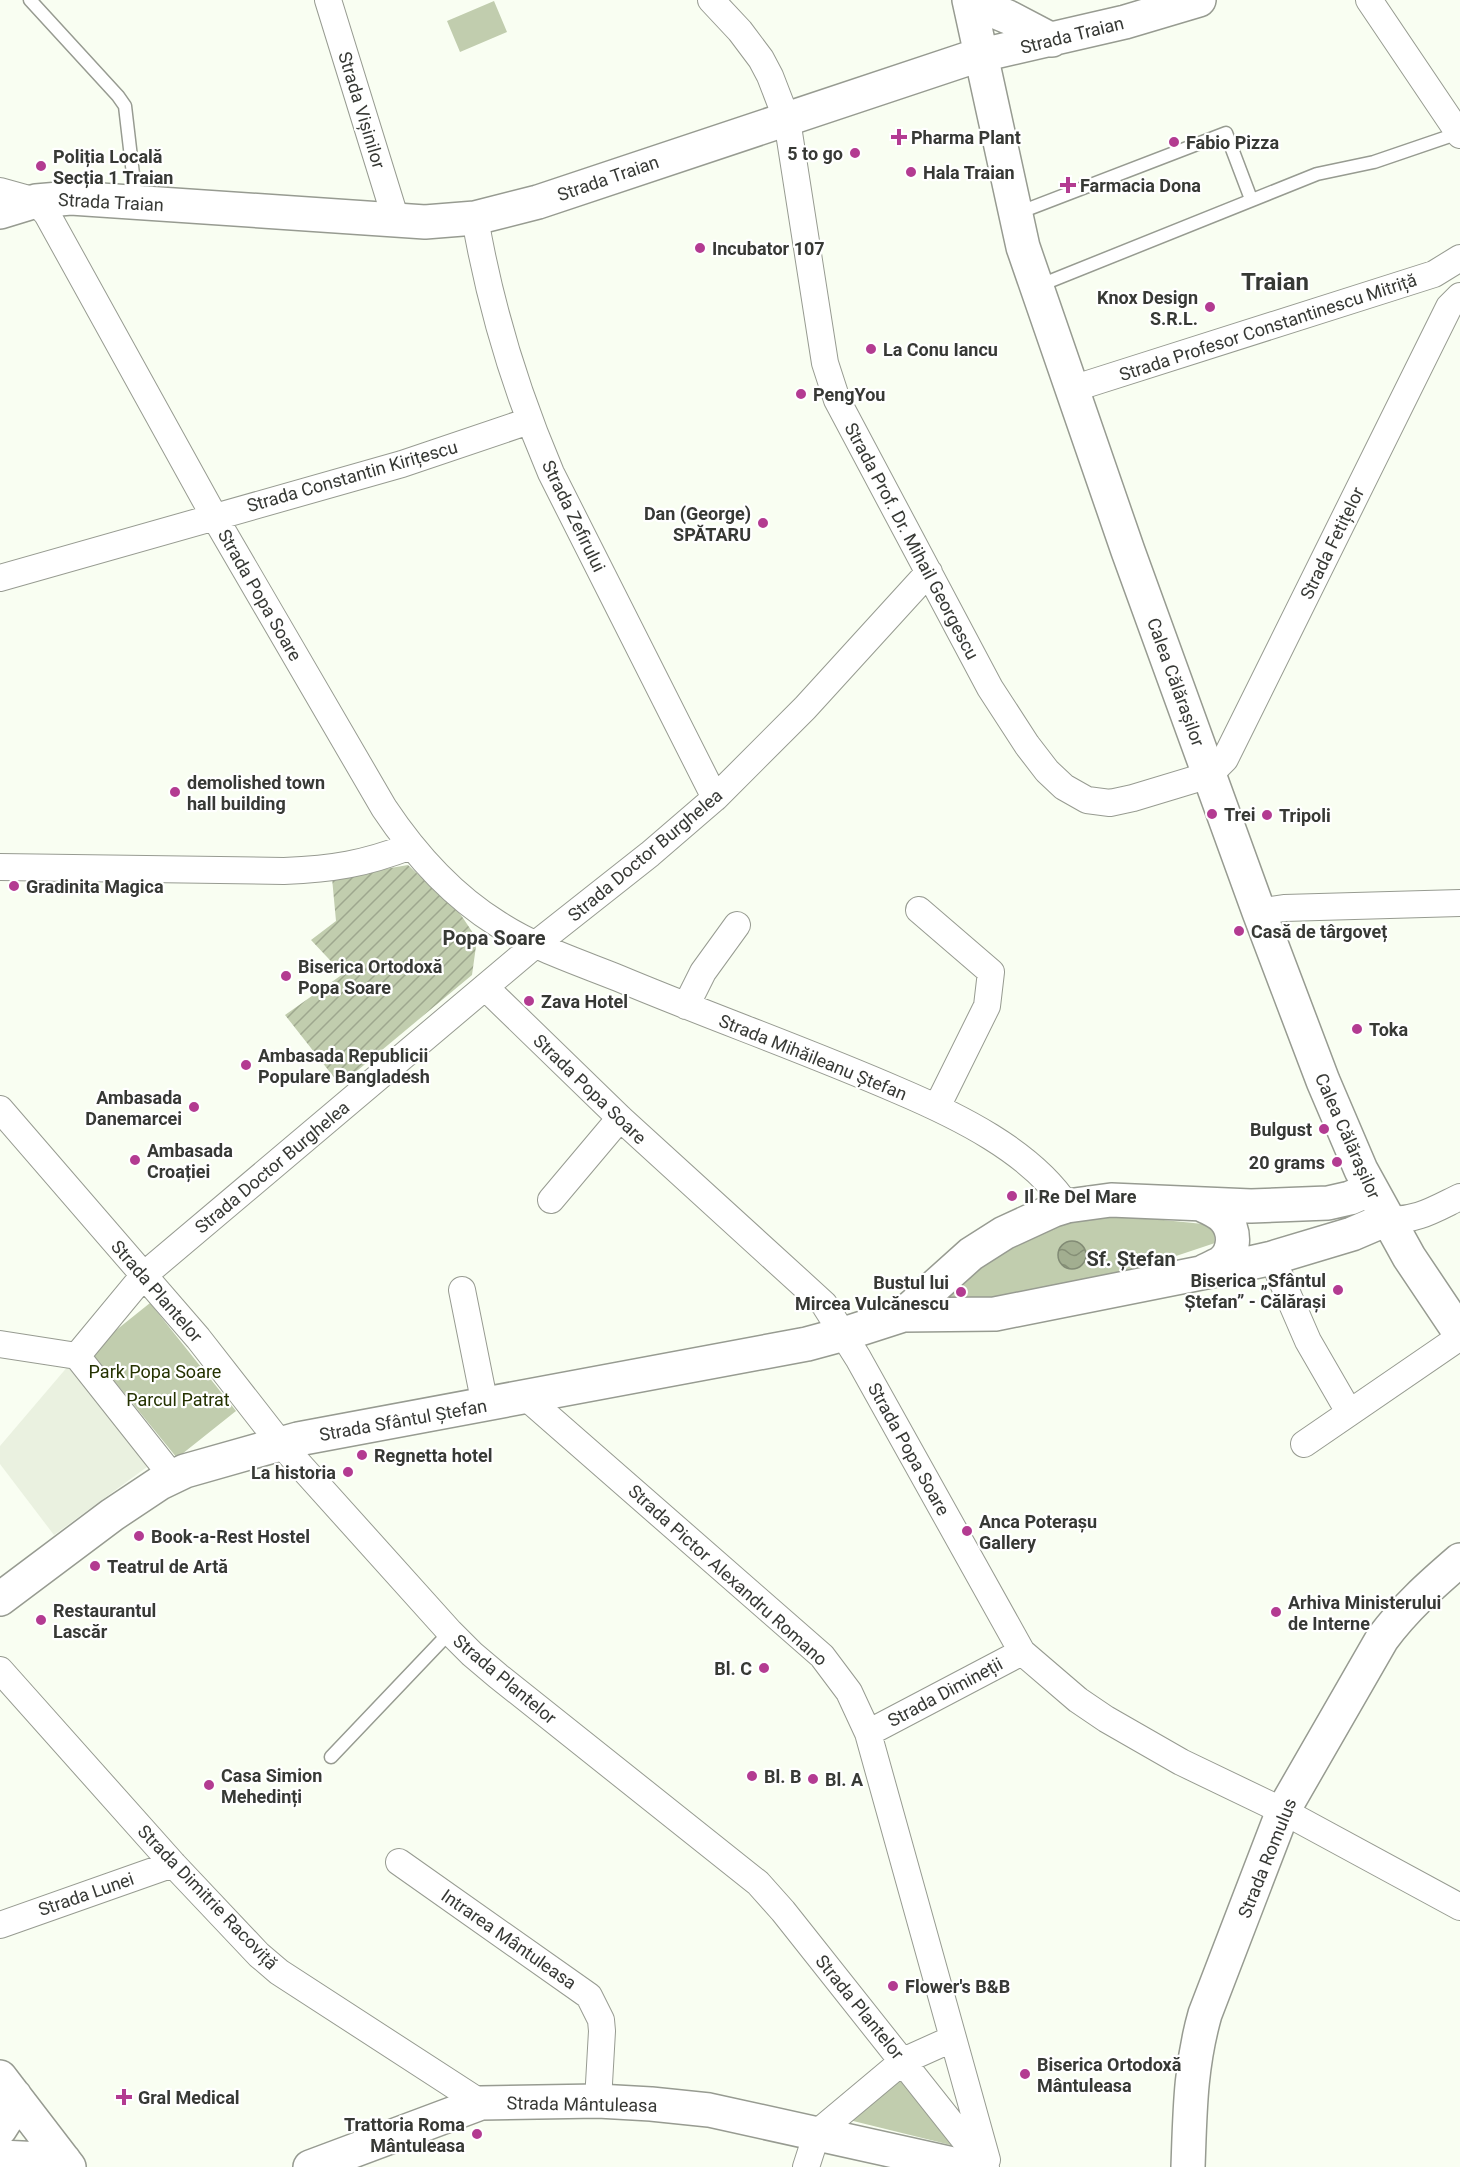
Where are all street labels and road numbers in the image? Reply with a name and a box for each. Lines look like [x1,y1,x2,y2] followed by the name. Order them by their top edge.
[1018,12,1126,58] street label: Strada Traian
[333,49,390,171] street label: Strada Vișinilor
[555,151,661,205] street label: Strada Traian
[58,189,164,215] street label: Strada Traian
[1117,269,1420,386] street label: Strada Profesor Constantinescu Mitriță
[841,419,983,663] street label: Strada Prof. Dr. Mihail Georgescu
[244,436,460,517] street label: Strada Constantin Kirițescu
[538,457,610,575] street label: Strada Zefirului
[1296,483,1369,603] street label: Strada Fetițelor
[214,525,306,665] street label: Strada Popa Soare
[1142,615,1209,750] street label: Calea Călărașilor
[564,784,726,926] street label: Strada Doctor Burghelea
[716,1010,910,1105] street label: Strada Mihăileanu Ștefan
[529,1030,651,1148] street label: Strada Popa Soare
[1310,1070,1385,1202] street label: Calea Călărașilor
[191,1096,353,1238] street label: Strada Doctor Burghelea
[107,1236,207,1346] street label: Strada Plantelor
[864,1379,954,1519] street label: Strada Popa Soare
[317,1395,489,1446] street label: Strada Sfântul Ștefan
[624,1480,832,1670] street label: Strada Pictor Alexandru Romano
[449,1630,561,1728] street label: Strada Plantelor
[884,1653,1006,1732] street label: Strada Dimineții
[1233,1795,1301,1921] street label: Strada Romulus
[133,1820,282,1974] street label: Strada Dimitrie Racoviță
[35,1868,137,1920] street label: Strada Lunei
[437,1884,581,1994] street label: Intrarea Mântuleasa
[812,1951,908,2063] street label: Strada Plantelor
[507,2092,657,2116] street label: Strada Mântuleasa

